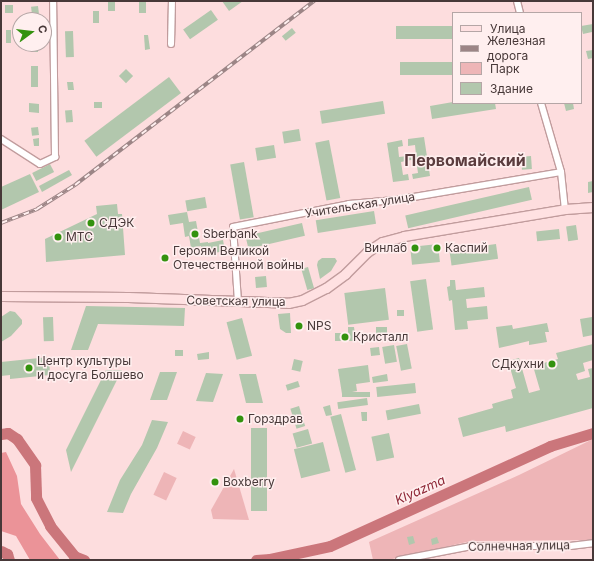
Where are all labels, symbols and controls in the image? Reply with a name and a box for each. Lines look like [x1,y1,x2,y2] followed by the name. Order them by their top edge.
[12,12,52,52] north arrow
[452,12,582,104] legend
[490,21,525,36] text: Улица
[35,23,50,35] text: С
[487,33,545,63] text: Железная дорога
[490,61,520,76] text: Парк
[490,81,533,96] text: Здание
[404,150,526,170] district label: Первомайский
[304,189,416,221] street label: Учительская улица
[99,216,134,230] place label: СДЭК
[86,218,96,228] marker: СДЭК
[203,227,258,241] place label: Sberbank
[190,229,200,239] marker: Sberbank
[66,230,93,244] place label: МТС
[53,232,63,242] marker: МТС
[364,241,407,255] place label: Винлаб
[445,241,488,255] place label: Каспий
[410,243,420,253] marker: Винлаб
[432,243,442,253] marker: Каспий
[173,244,304,272] place label: Героям Великой Отечественной войны
[160,253,170,263] marker: Героям Великой Отечественной войны
[186,293,286,309] street label: Советская улица
[307,319,331,333] place label: NPS
[294,321,304,331] marker: NPS
[353,330,408,344] place label: Кристалл
[340,332,350,342] marker: Кристалл
[37,354,144,382] place label: Центр культуры и досуга Болшево
[491,357,544,371] place label: СДкухни
[547,359,557,369] marker: СДкухни
[24,363,34,373] marker: Центр культуры и досуга Болшево
[248,412,303,426] place label: Горздрав
[235,414,245,424] marker: Горздрав
[392,472,448,508] water label: Klyazma
[223,475,275,489] place label: Boxberry
[210,477,220,487] marker: Boxberry
[468,538,570,554] street label: Солнечная улица

